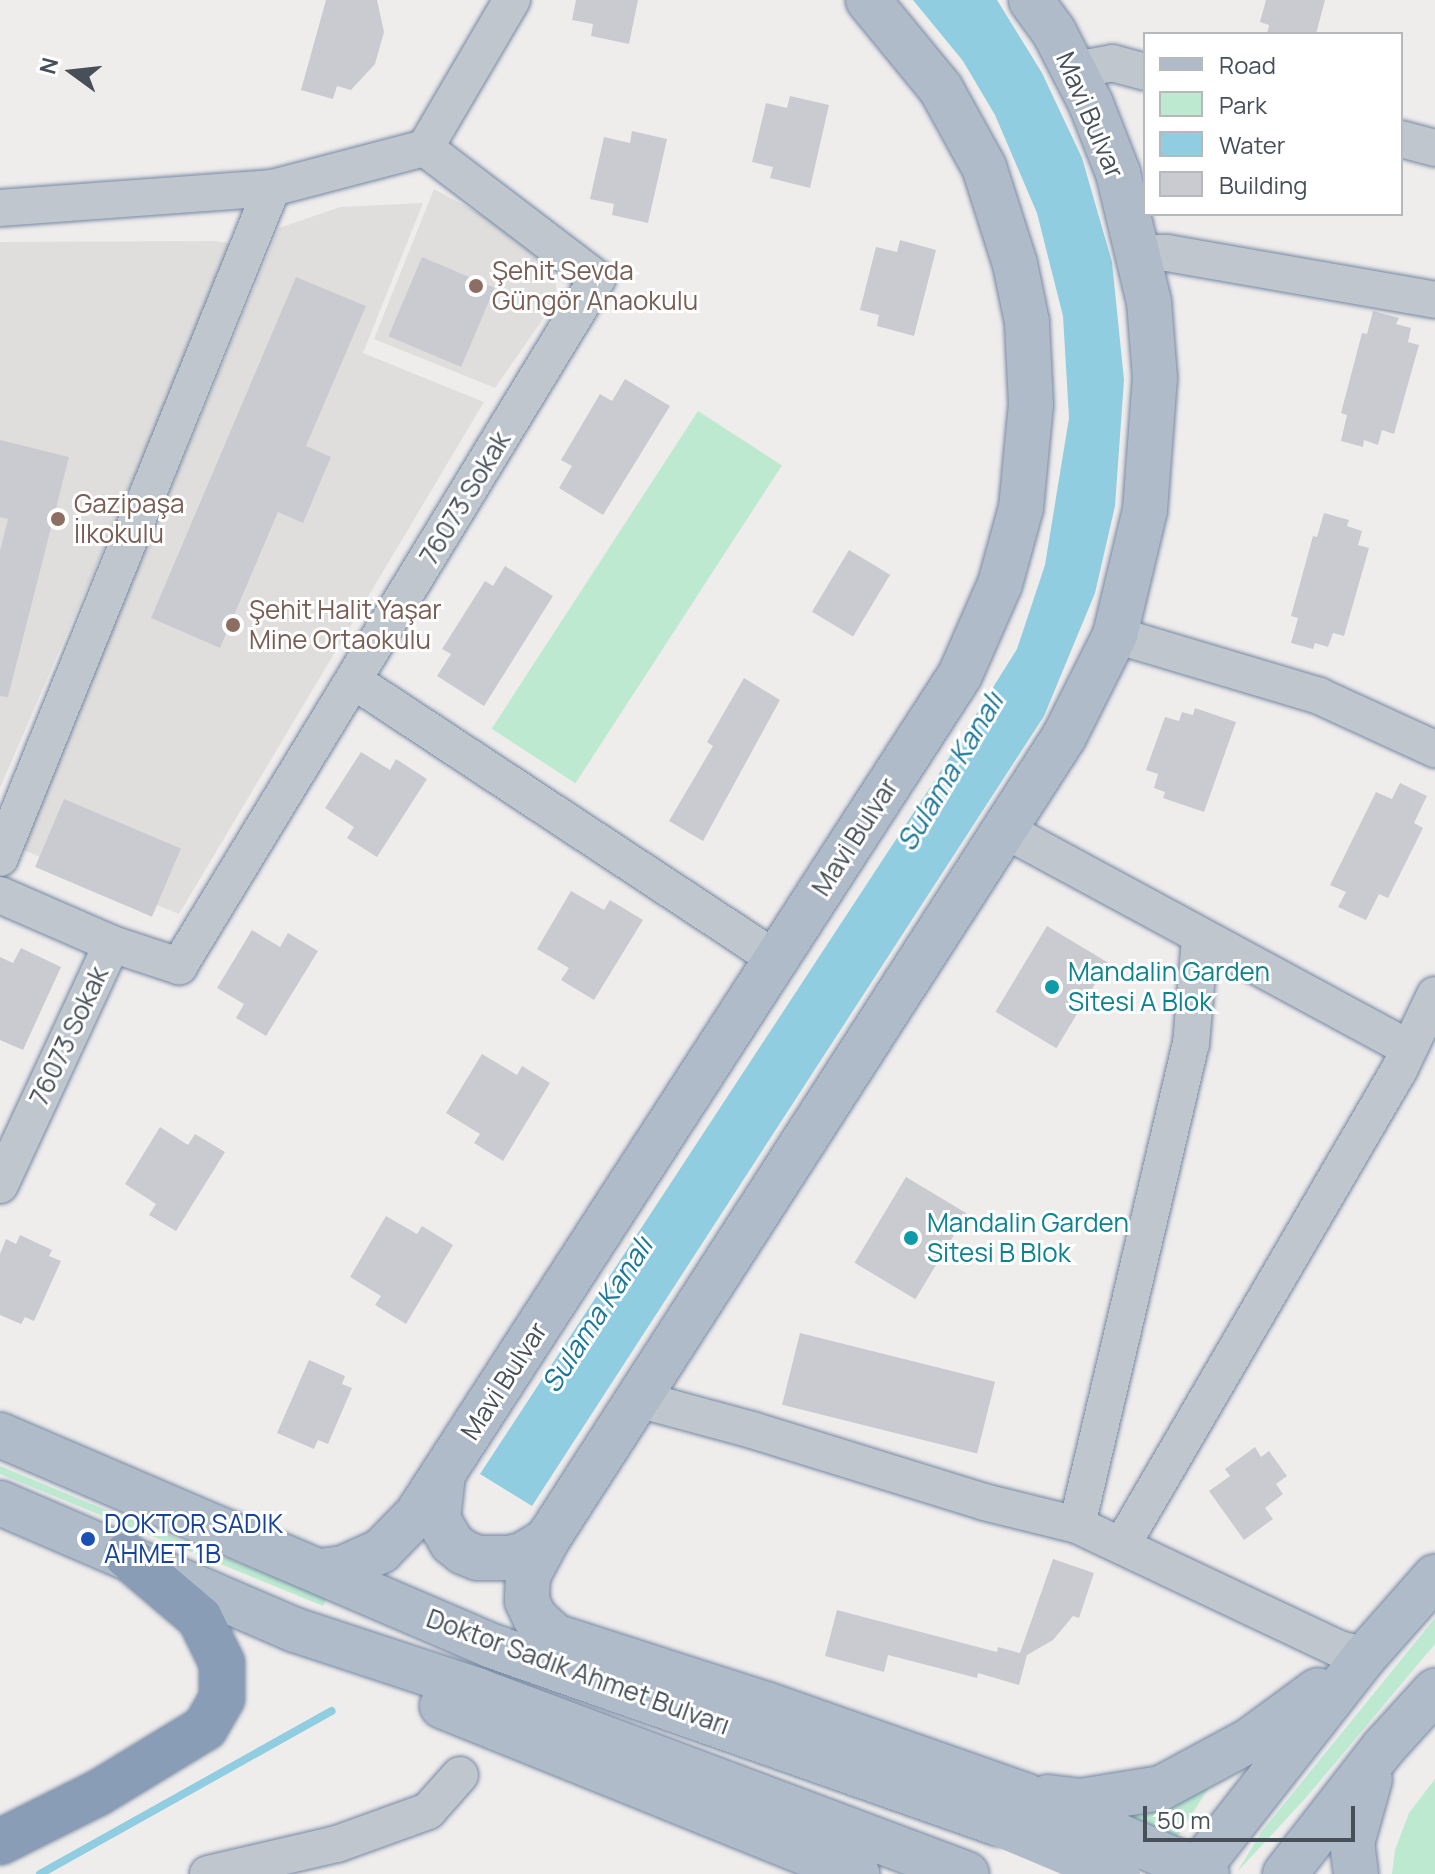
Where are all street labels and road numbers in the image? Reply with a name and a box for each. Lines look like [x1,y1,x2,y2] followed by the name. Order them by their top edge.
[1049,47,1131,183] street label: Mavi Bulvar
[413,426,517,570] street label: 76073 Sokak
[805,772,905,902] street label: Mavi Bulvar
[23,962,115,1110] street label: 76073 Sokak
[454,1316,554,1446] street label: Mavi Bulvar
[422,1603,734,1741] street label: Doktor Sadık Ahmet Bulvarı

